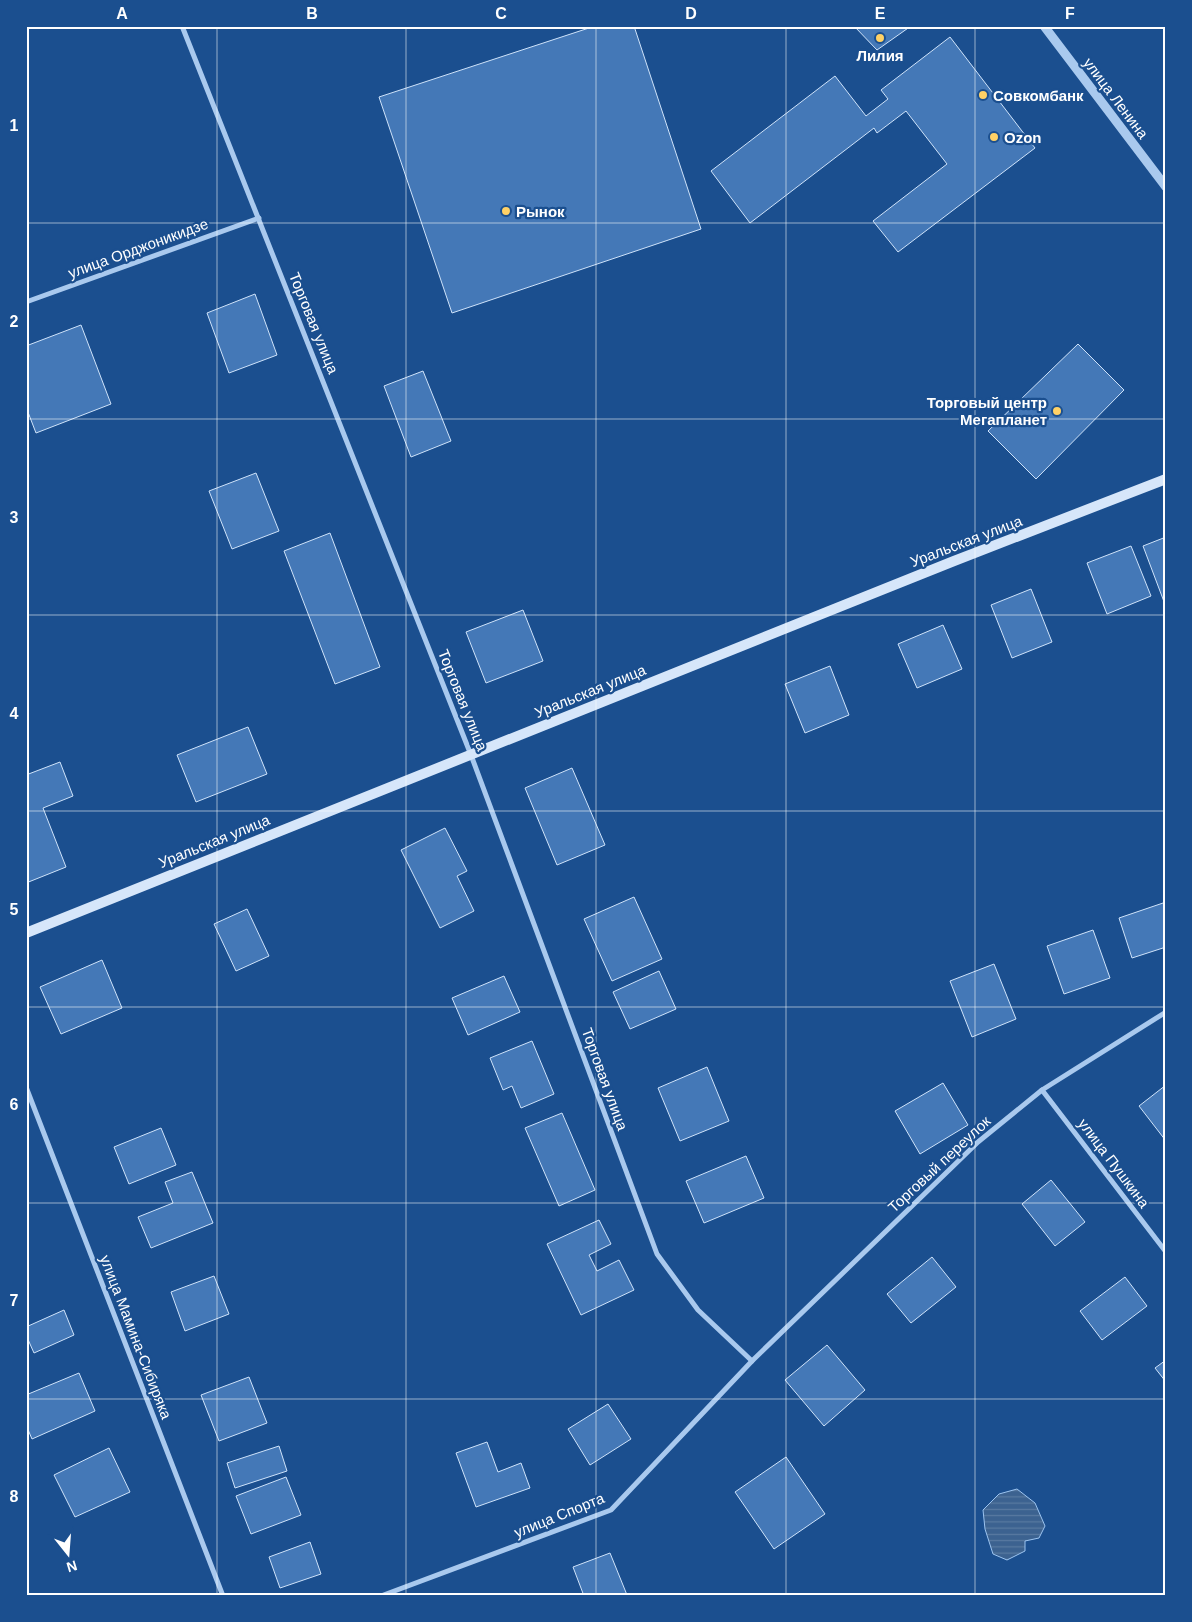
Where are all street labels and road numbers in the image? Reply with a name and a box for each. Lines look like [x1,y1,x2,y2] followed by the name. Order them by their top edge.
[1080,54,1152,142] street label: улица Ленина
[66,215,210,281] street label: улица Орджоникидзе
[286,270,342,377] street label: Торговая улица
[908,512,1025,570] street label: Уральская улица
[435,647,491,754] street label: Торговая улица
[532,661,649,721] street label: Уральская улица
[156,811,273,871] street label: Уральская улица
[579,1025,632,1133] street label: Торговая улица
[884,1112,994,1216] street label: Торговый переулок
[1075,1115,1153,1211] street label: улица Пушкина
[97,1253,175,1422] street label: улица Мамина-Сибиряка
[511,1489,607,1541] street label: улица Спорта

